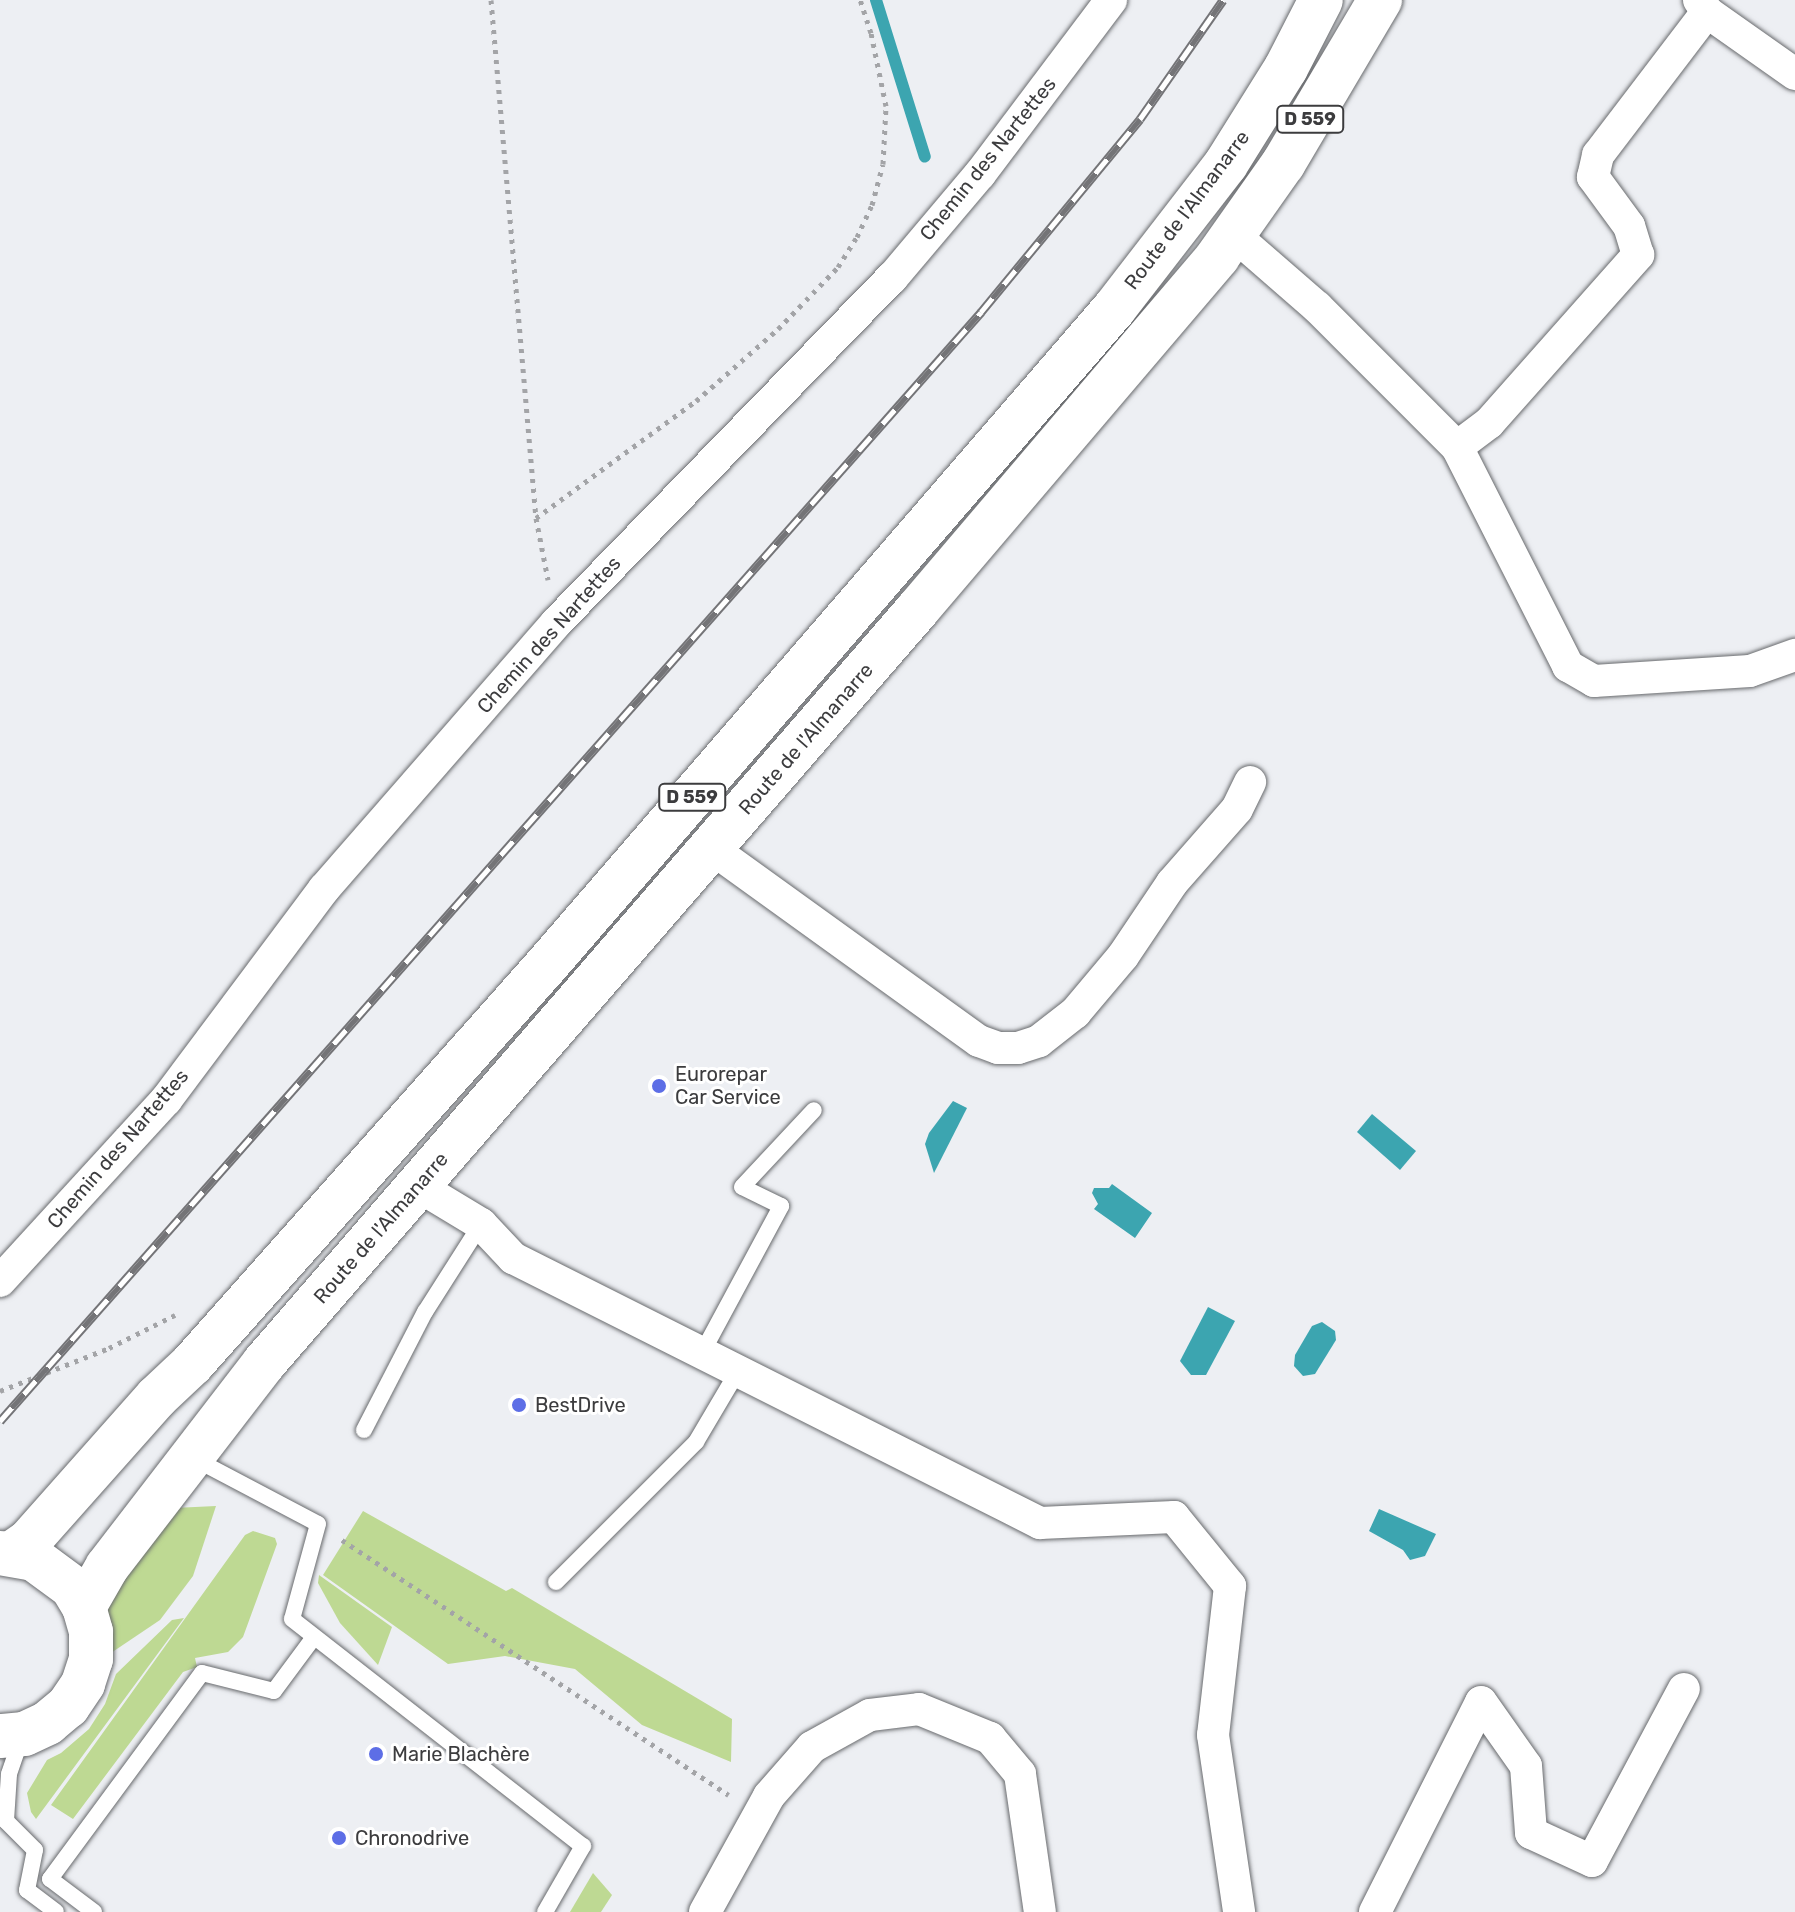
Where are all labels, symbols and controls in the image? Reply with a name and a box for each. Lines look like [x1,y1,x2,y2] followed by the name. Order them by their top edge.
[915,73,1061,245] street label: Chemin des Nartettes
[1276,105,1344,133] road number: D 559
[1119,126,1255,294] street label: Route de l'Almanarre
[472,552,626,718] street label: Chemin des Nartettes
[734,658,878,820] street label: Route de l'Almanarre
[658,783,726,811] road number: D 559
[675,1062,781,1109] place label: Eurorepar Car Service
[42,1064,194,1234] street label: Chemin des Nartettes
[650,1077,668,1095] marker: Eurorepar Car Service
[309,1147,453,1309] street label: Route de l'Almanarre
[535,1393,626,1417] place label: BestDrive
[510,1396,528,1414] marker: BestDrive
[392,1742,530,1766] place label: Marie Blachère
[367,1745,385,1763] marker: Marie Blachère
[355,1826,469,1850] place label: Chronodrive
[330,1829,348,1847] marker: Chronodrive

